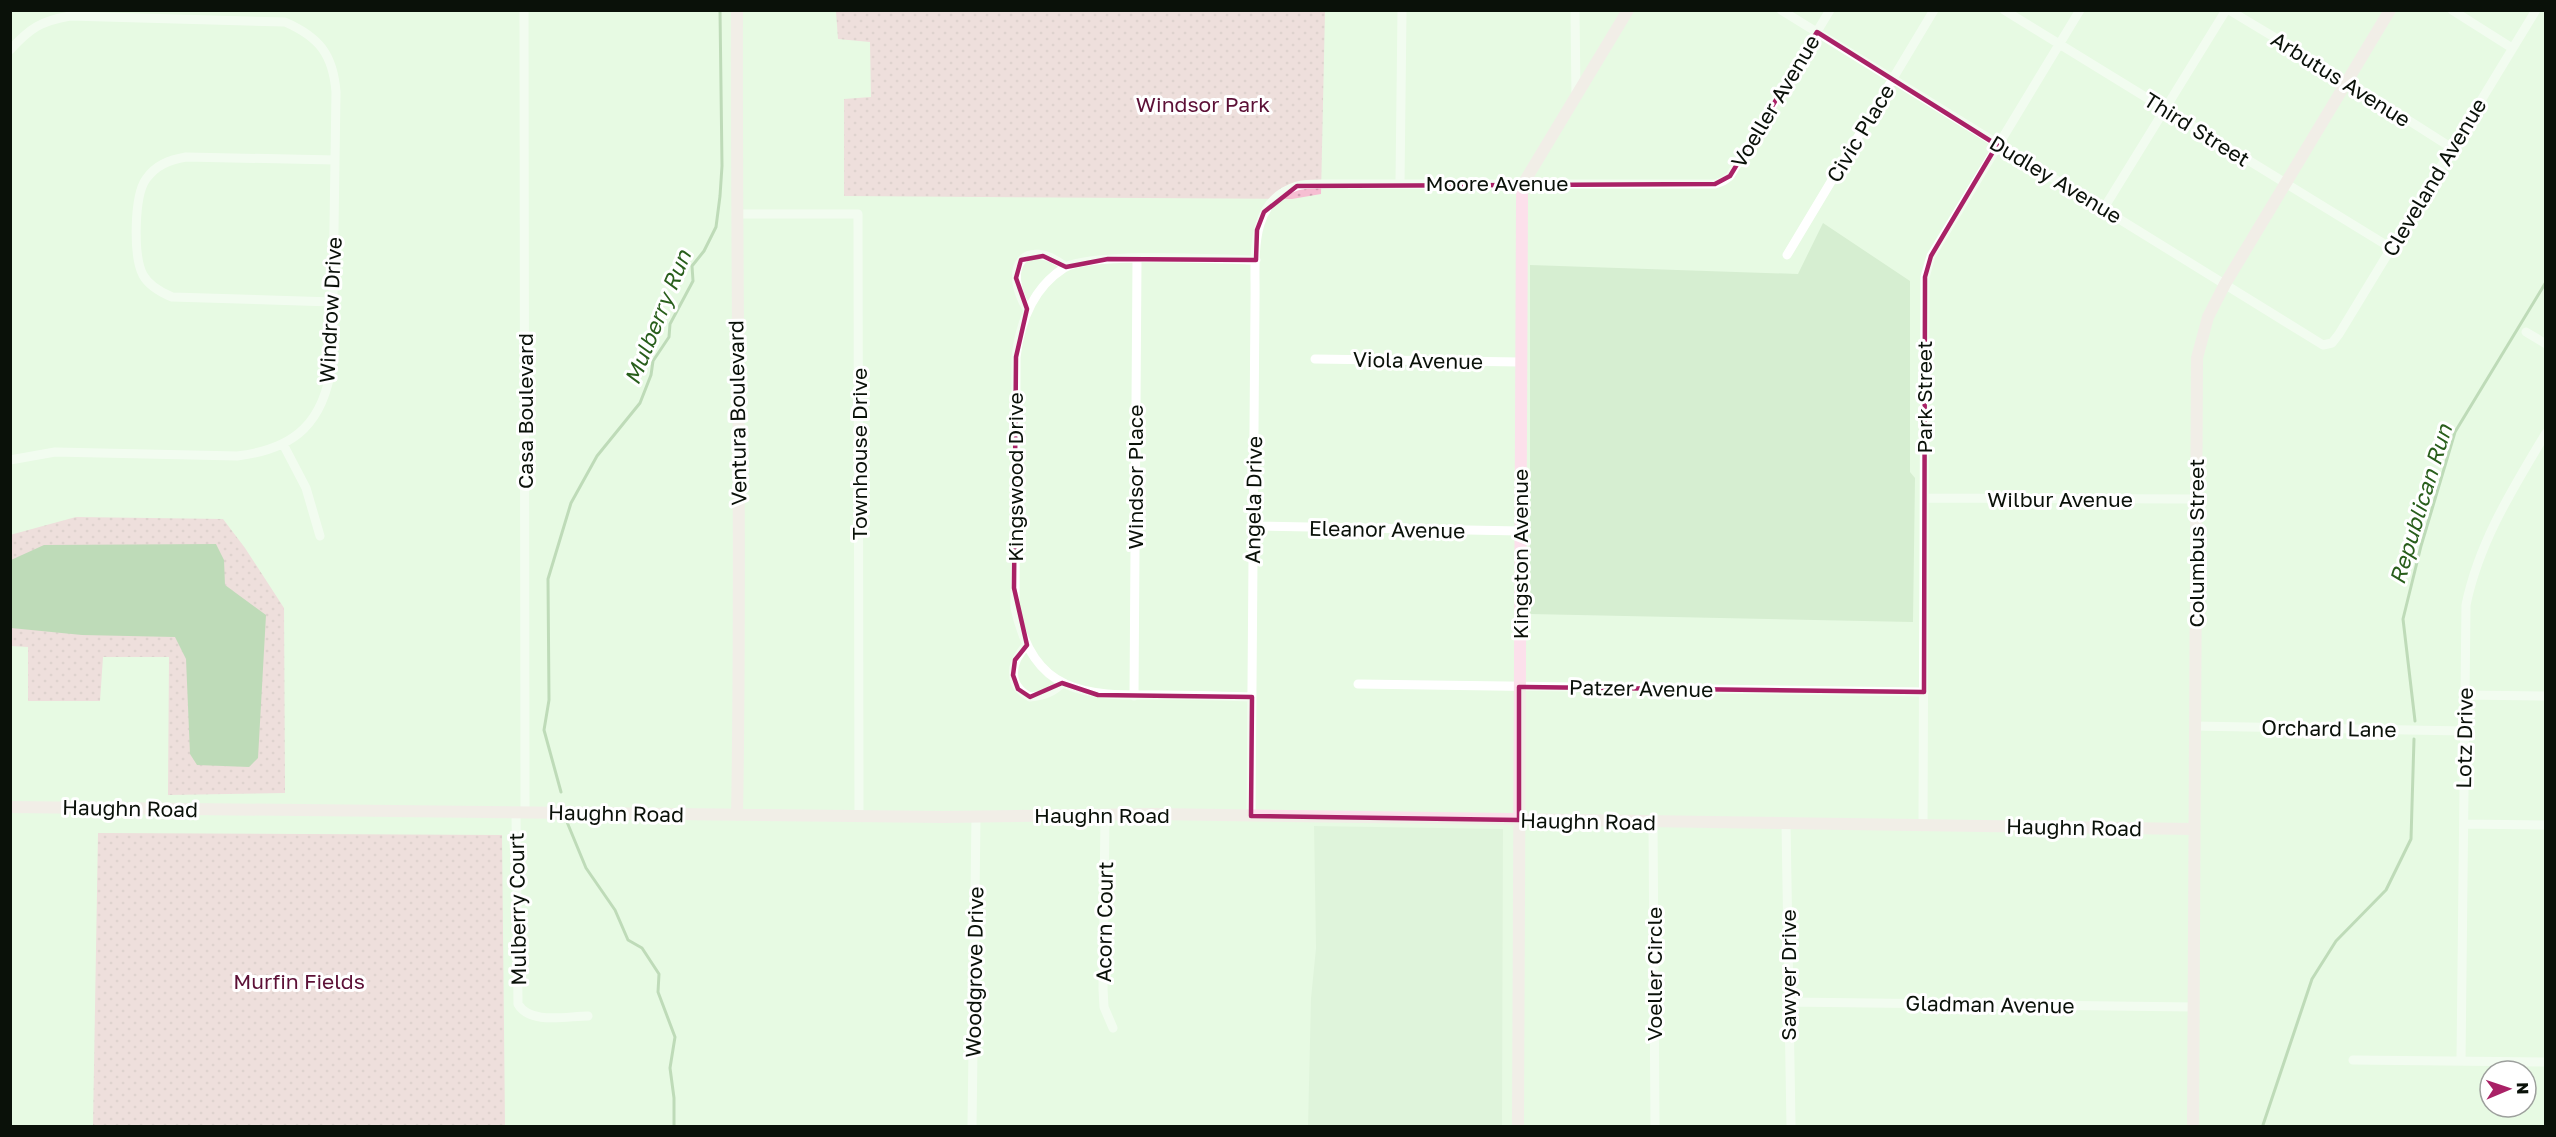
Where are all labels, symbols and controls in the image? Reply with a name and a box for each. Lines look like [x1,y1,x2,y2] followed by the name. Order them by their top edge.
[2266,26,2416,132] street label: Arbutus Avenue
[1725,30,1825,172] street label: Voeller Avenue
[1821,79,1899,187] street label: Civic Place
[2139,86,2255,172] street label: Third Street
[1136,91,1270,117] park label: Windsor Park
[2377,93,2491,261] street label: Cleveland Avenue
[1985,129,2127,229] street label: Dudley Avenue
[1426,170,1568,196] street label: Moore Avenue
[313,236,347,384] street label: Windrow Drive
[618,244,697,388] water label: Mulberry Run
[722,320,752,506] street label: Ventura Boulevard
[512,333,538,489] street label: Casa Boulevard
[1911,341,1937,453] street label: Park Street
[1353,346,1483,374] street label: Viola Avenue
[846,368,872,540] street label: Townhouse Drive
[1002,392,1028,562] street label: Kingswood Drive
[1122,405,1148,549] street label: Windsor Place
[2383,419,2458,587] water label: Republican Run
[1239,436,1267,564] street label: Angela Drive
[2183,458,2209,628] street label: Columbus Street
[1507,469,1533,639] street label: Kingston Avenue
[1987,486,2133,512] street label: Wilbur Avenue
[1309,515,1465,543] street label: Eleanor Avenue
[1569,674,1713,702] street label: Patzer Avenue
[2450,687,2478,789] street label: Lotz Drive
[2261,714,2397,742] street label: Orchard Lane
[62,794,198,822] street label: Haughn Road
[548,799,684,827] street label: Haughn Road
[1034,802,1170,828] street label: Haughn Road
[1520,807,1656,835] street label: Haughn Road
[2006,813,2142,841] street label: Haughn Road
[503,832,531,986] street label: Mulberry Court
[1090,861,1118,983] street label: Acorn Court
[960,886,988,1058] street label: Woodgrove Drive
[1641,907,1667,1041] street label: Voeller Circle
[1775,909,1801,1041] street label: Sawyer Drive
[233,968,365,994] park label: Murfin Fields
[1905,990,2075,1018] street label: Gladman Avenue
[2478,1059,2538,1119] north arrow
[2513,1082,2533,1095] text: N

